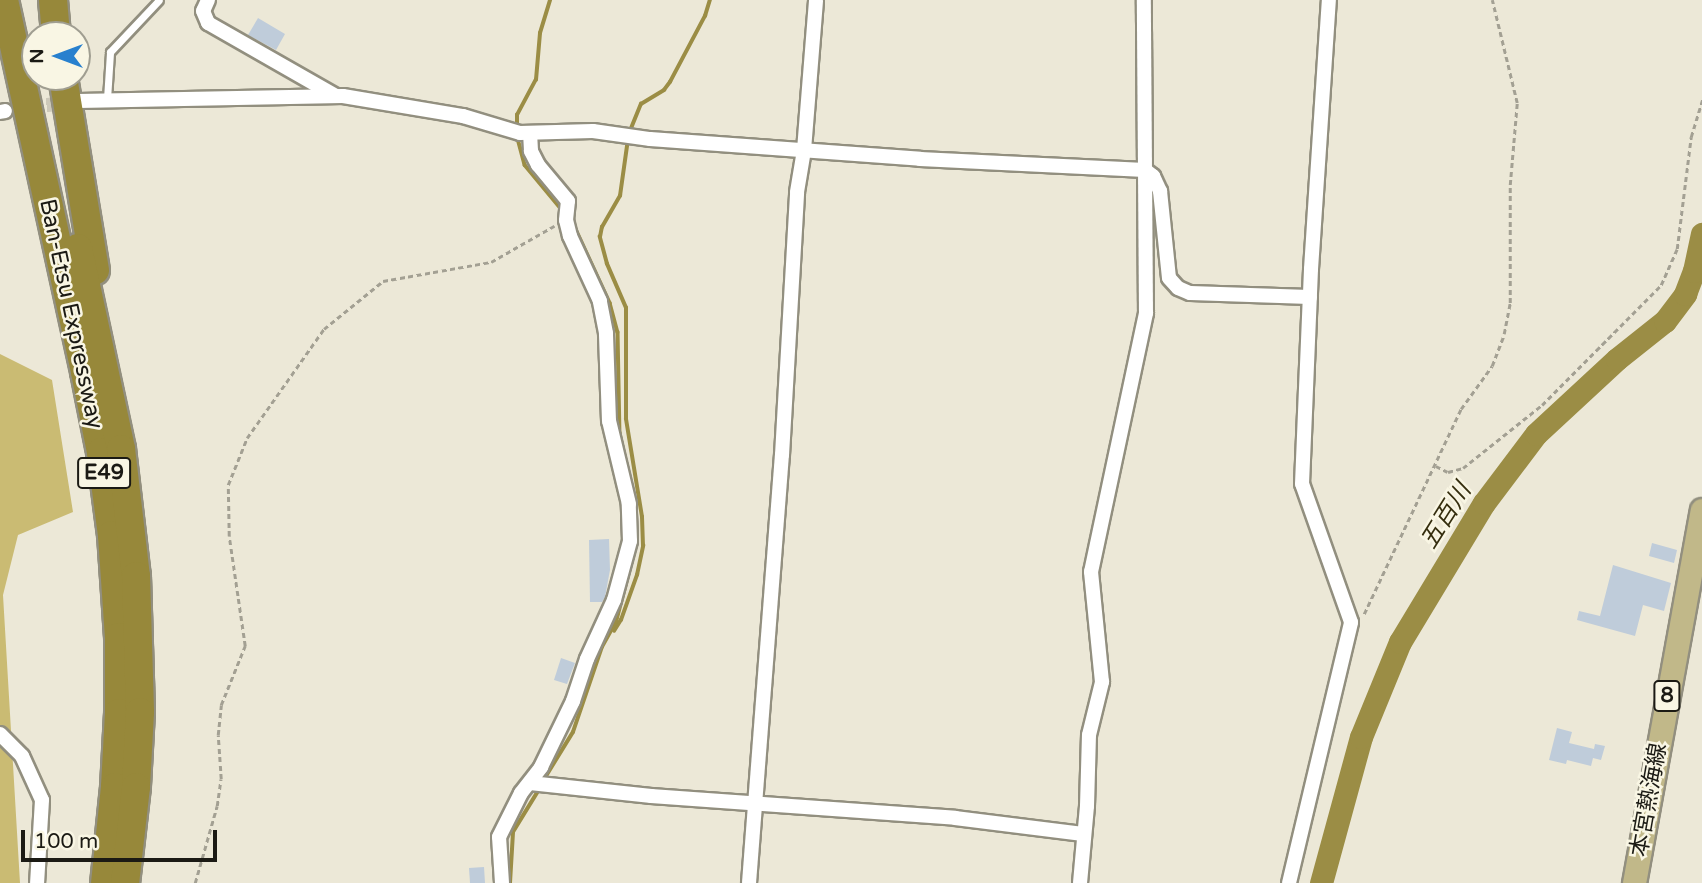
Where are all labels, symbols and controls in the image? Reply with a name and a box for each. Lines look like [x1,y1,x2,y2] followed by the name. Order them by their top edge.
[21,21,91,91] north arrow
[26,48,48,64] text: N
[33,196,109,432] street label: Ban-Etsu Expressway
[76,456,132,490] road number: E49
[1415,478,1477,554] water label: 五百川
[1653,678,1681,714] road number: 8
[1625,741,1673,859] street label: 本宮熱海線
[24,816,220,860] scale bar
[34,829,98,854] text: 100 m

